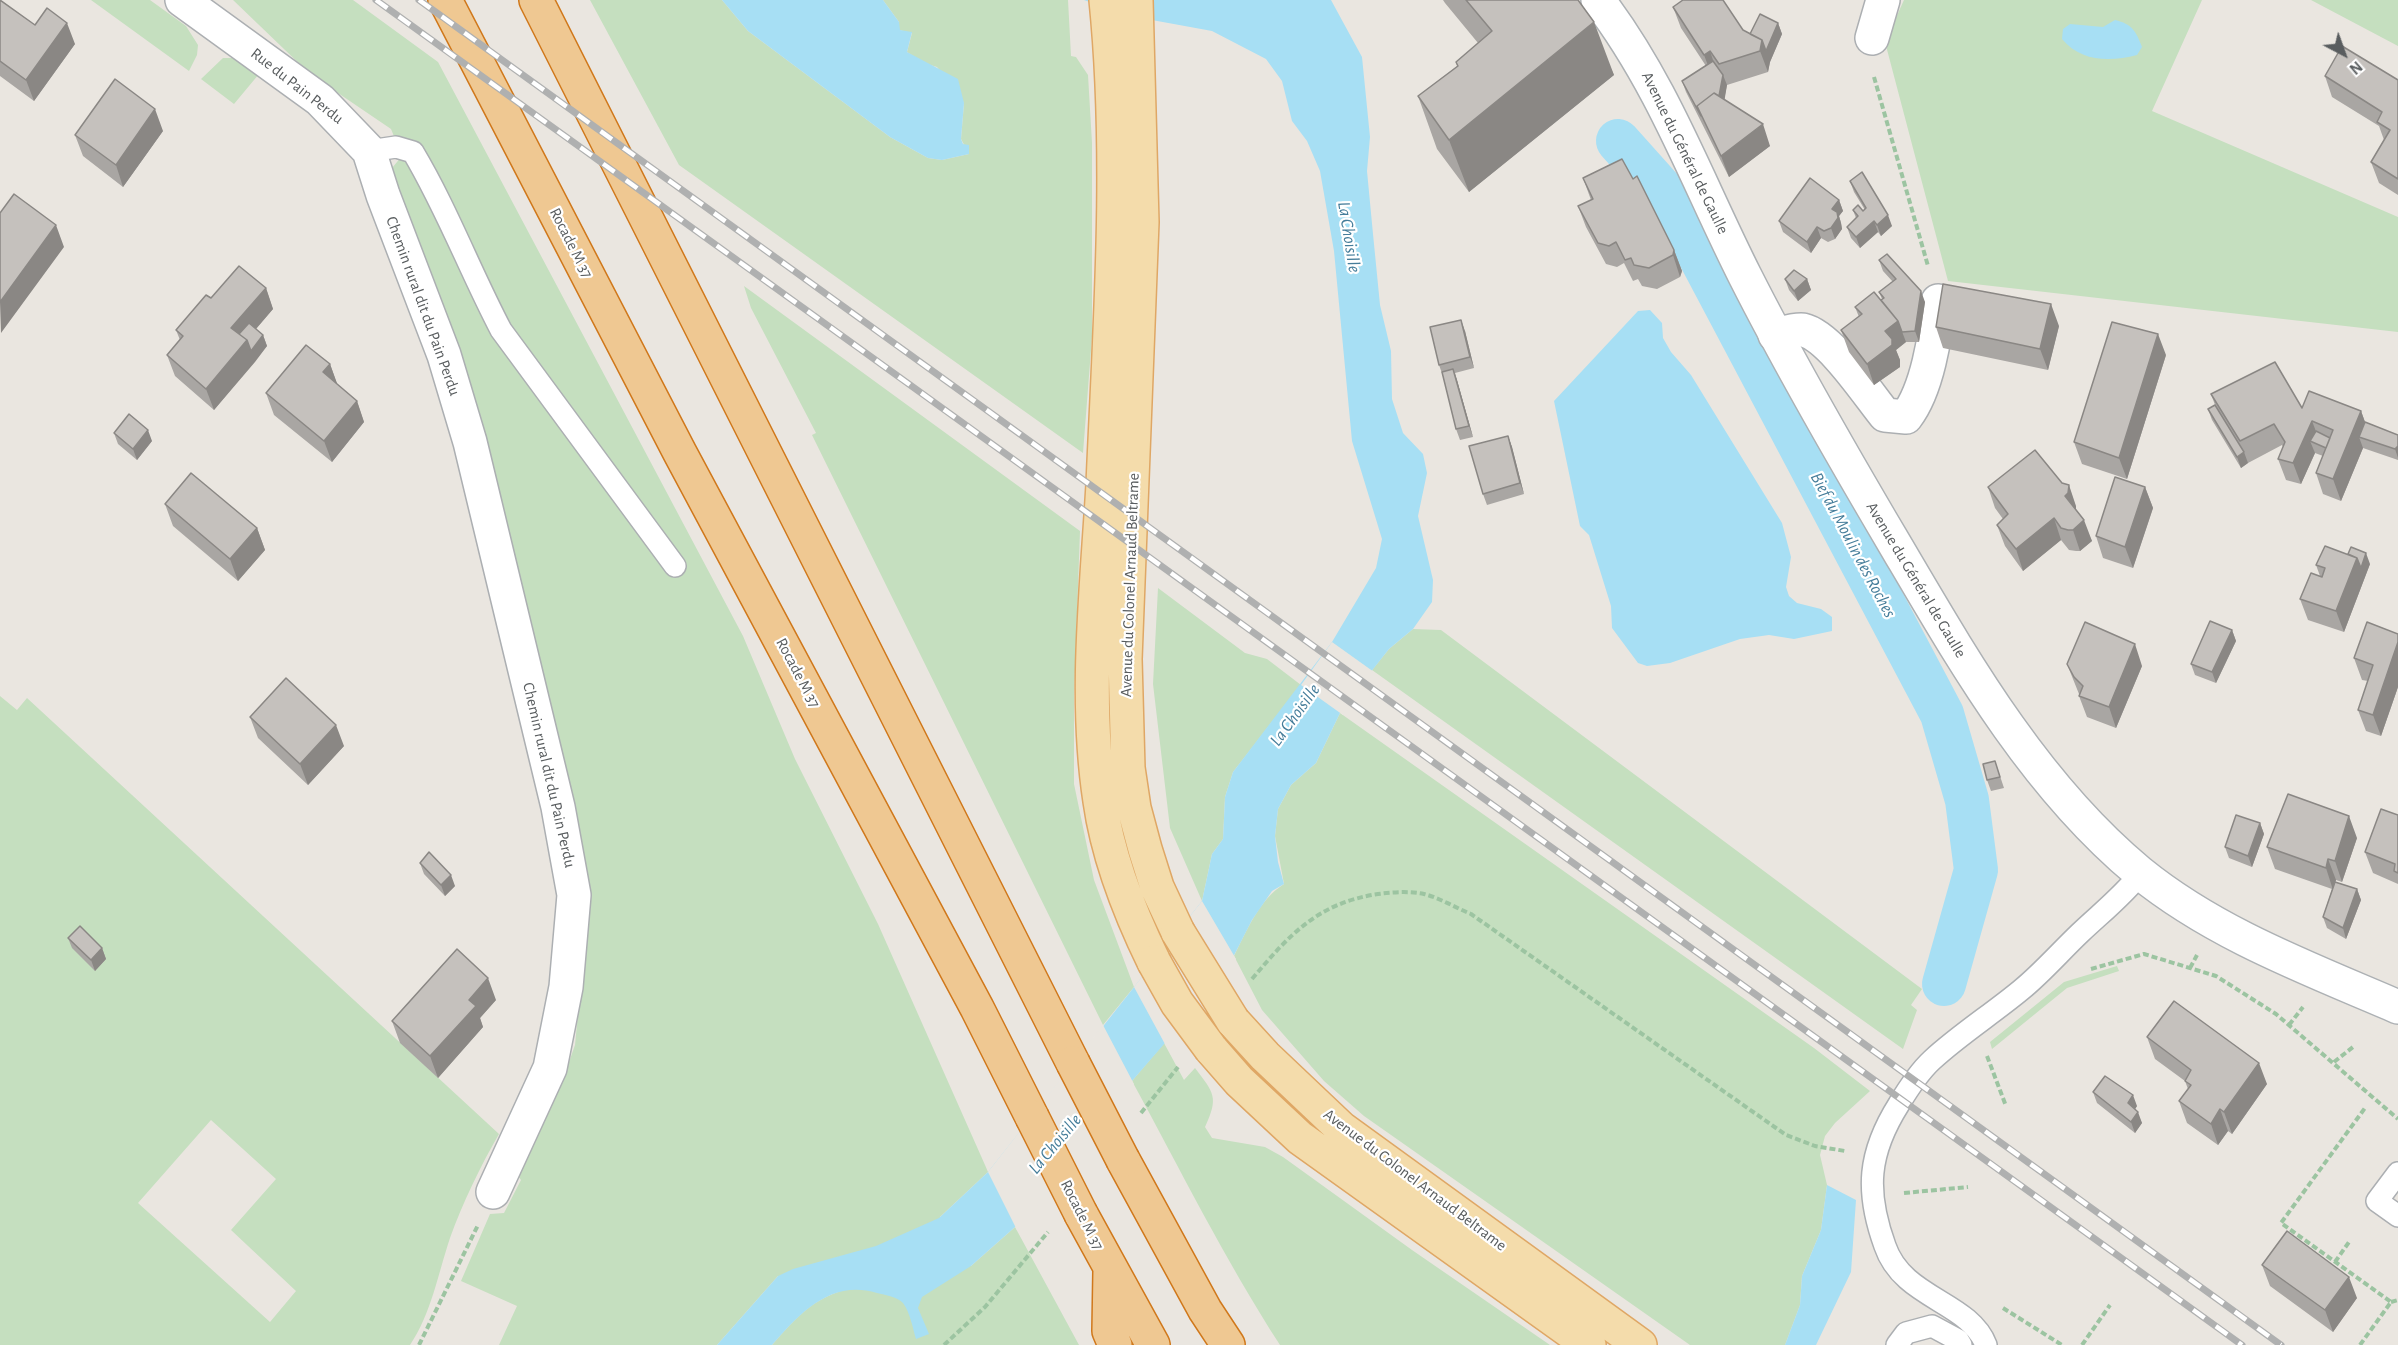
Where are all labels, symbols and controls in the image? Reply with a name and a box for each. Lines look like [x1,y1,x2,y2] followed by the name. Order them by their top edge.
[2314,24,2374,84] north arrow
[247,44,347,128] street label: Rue du Pain Perdu
[2346,58,2365,77] text: N
[1637,69,1733,237] street label: Avenue du Général de Gaulle
[1333,200,1365,274] water label: La Choisille
[545,205,597,281] street label: Rocade M 37
[382,214,464,398] street label: Chemin rural dit du Pain Perdu
[1806,469,1900,621] water label: Bief du Moulin des Roches
[1116,473,1144,697] street label: Avenue du Colonel Arnaud Beltrame
[1862,499,1970,661] street label: Avenue du Général de Gaulle
[772,635,824,711] street label: Rocade M 37
[1265,680,1325,750] water label: La Choisille
[518,681,580,869] street label: Chemin rural dit du Pain Perdu
[1320,1105,1510,1255] street label: Avenue du Colonel Arnaud Beltrame
[1024,1110,1086,1178] water label: La Choisille
[1056,1177,1108,1253] street label: Rocade M 37

